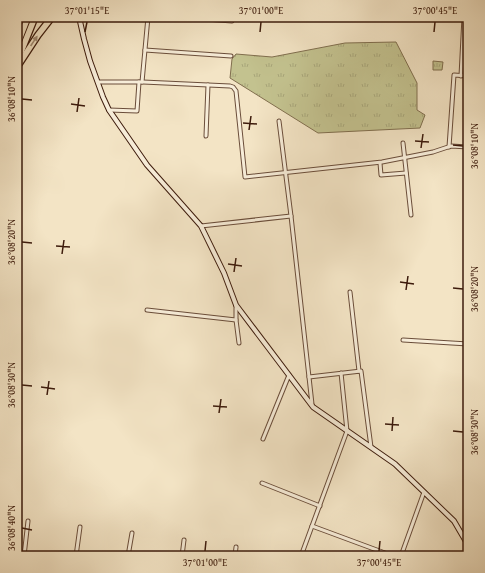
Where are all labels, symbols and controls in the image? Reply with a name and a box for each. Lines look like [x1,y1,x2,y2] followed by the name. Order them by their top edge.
[65,3,109,18] text: 37°01'15"E
[239,3,283,18] text: 37°01'00"E
[413,3,457,18] text: 37°00'45"E
[30,36,38,47] one-way arrow
[4,76,19,122] text: 36°08'10"N
[467,123,482,169] text: 36°08'10"N
[4,219,19,265] text: 36°08'20"N
[467,266,482,312] text: 36°08'20"N
[4,362,19,408] text: 36°08'30"N
[467,409,482,455] text: 36°08'30"N
[4,505,19,551] text: 36°08'40"N
[183,555,227,570] text: 37°01'00"E
[357,555,401,570] text: 37°00'45"E

